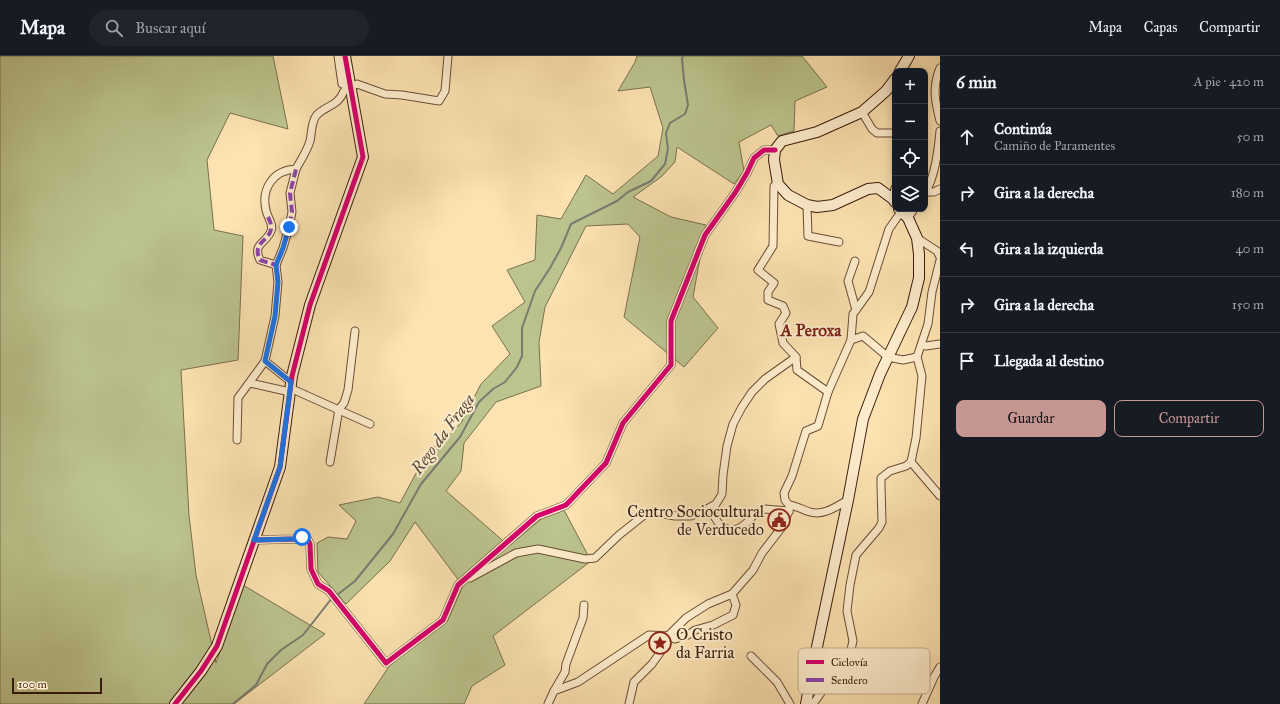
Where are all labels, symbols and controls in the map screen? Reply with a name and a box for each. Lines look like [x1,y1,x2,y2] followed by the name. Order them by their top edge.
[89,10,369,46] search box
[20,16,65,39] text: Mapa
[103,17,125,39] icon: search
[135,19,206,37] text: Buscar aquí
[1089,19,1122,36] text: Mapa
[1144,19,1177,36] text: Capas
[1199,19,1260,36] text: Compartir
[892,68,928,212] map controls
[892,68,928,104] button: +
[956,72,997,93] text: 6 min
[1194,74,1264,90] text: A pie · 420 m
[892,104,928,140] button: −
[994,120,1052,138] text: Continúa
[956,126,978,148] icon: ahead
[1237,129,1264,145] text: 50 m
[994,138,1115,154] text: Camiño de Paramentes
[892,140,928,176] button: locate
[892,176,928,212] button: layers
[956,182,978,204] icon: right
[994,184,1094,202] text: Gira a la derecha
[1231,185,1264,201] text: 180 m
[280,218,298,236] route end
[956,238,978,260] icon: left
[994,240,1103,258] text: Gira a la izquierda
[1235,241,1264,257] text: 40 m
[956,294,978,316] icon: right
[994,296,1094,314] text: Gira a la derecha
[1232,297,1264,313] text: 150 m
[779,320,842,341] district label: A Peroxa
[956,350,978,372] icon: arrive
[994,352,1104,370] text: Llegada al destino
[406,389,479,479] water label: Rego da Fraga
[956,400,1106,437] button: Guardar
[1114,400,1264,437] button: Compartir
[627,502,765,539] place label: Centro Sociocultural de Verducedo
[766,507,792,533] public building icon: Centro Sociocultural de Verducedo
[293,528,311,546] route start
[676,625,734,662] place label: O Cristo da Farria
[647,630,673,656] place icon: O Cristo da Farria
[798,648,930,694] legend
[831,656,868,669] text: Ciclovía
[831,674,868,687] text: Sendero
[12,676,102,695] scale bar
[18,678,47,691] text: 100 m

